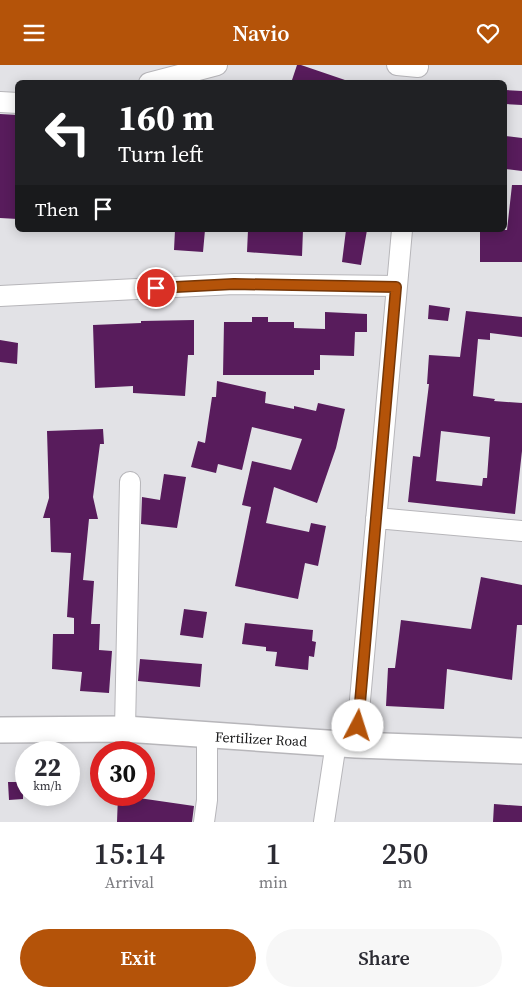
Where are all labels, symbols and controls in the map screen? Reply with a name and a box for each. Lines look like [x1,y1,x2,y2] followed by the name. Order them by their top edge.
[233,18,289,48] text: Navio
[20,19,48,47] icon: menu
[474,19,502,47] icon: heart
[118,94,214,142] text: 160 m
[35,100,100,165] icon: left
[118,139,203,169] text: Turn left
[89,195,117,223] icon: arrive
[35,196,79,222] text: Then
[135,267,177,309] pin
[142,274,170,302] icon: arrive
[331,699,383,751] position arrow
[214,727,308,751] street label: Fertilizer Road
[90,741,155,806] speed limit sign: 30
[34,750,61,784] text: 22
[33,778,62,794] text: km/h
[94,833,165,874] text: 15:14
[265,833,281,874] text: 1
[381,833,428,874] text: 250
[105,871,154,893] text: Arrival
[259,871,288,893] text: min
[398,871,412,893] text: m
[20,929,256,987] button: Exit
[266,929,502,987] button: Share

